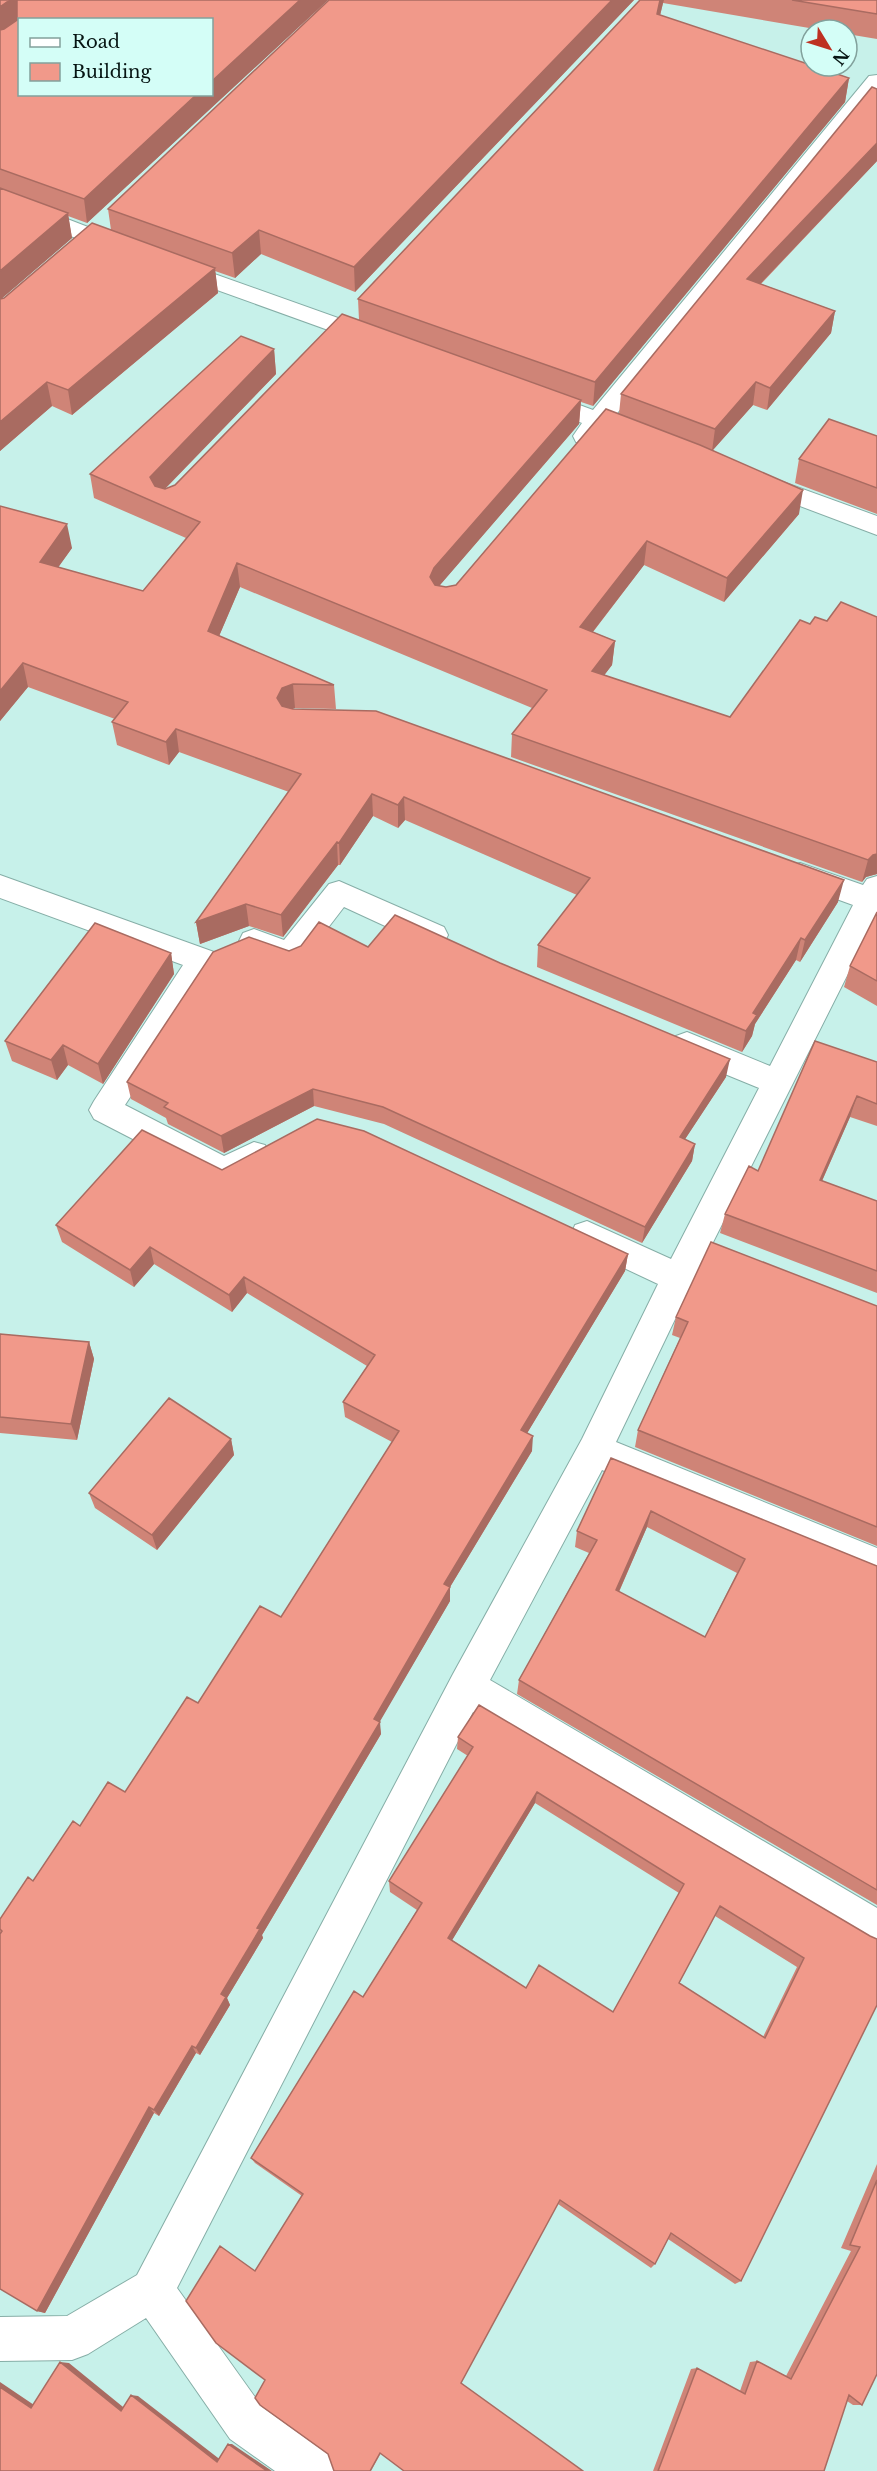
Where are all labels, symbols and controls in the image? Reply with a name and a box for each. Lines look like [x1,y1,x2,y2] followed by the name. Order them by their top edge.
[18,18,213,96] legend
[799,18,859,78] north arrow
[72,31,120,53] text: Road
[828,45,853,69] text: N
[72,61,151,83] text: Building

